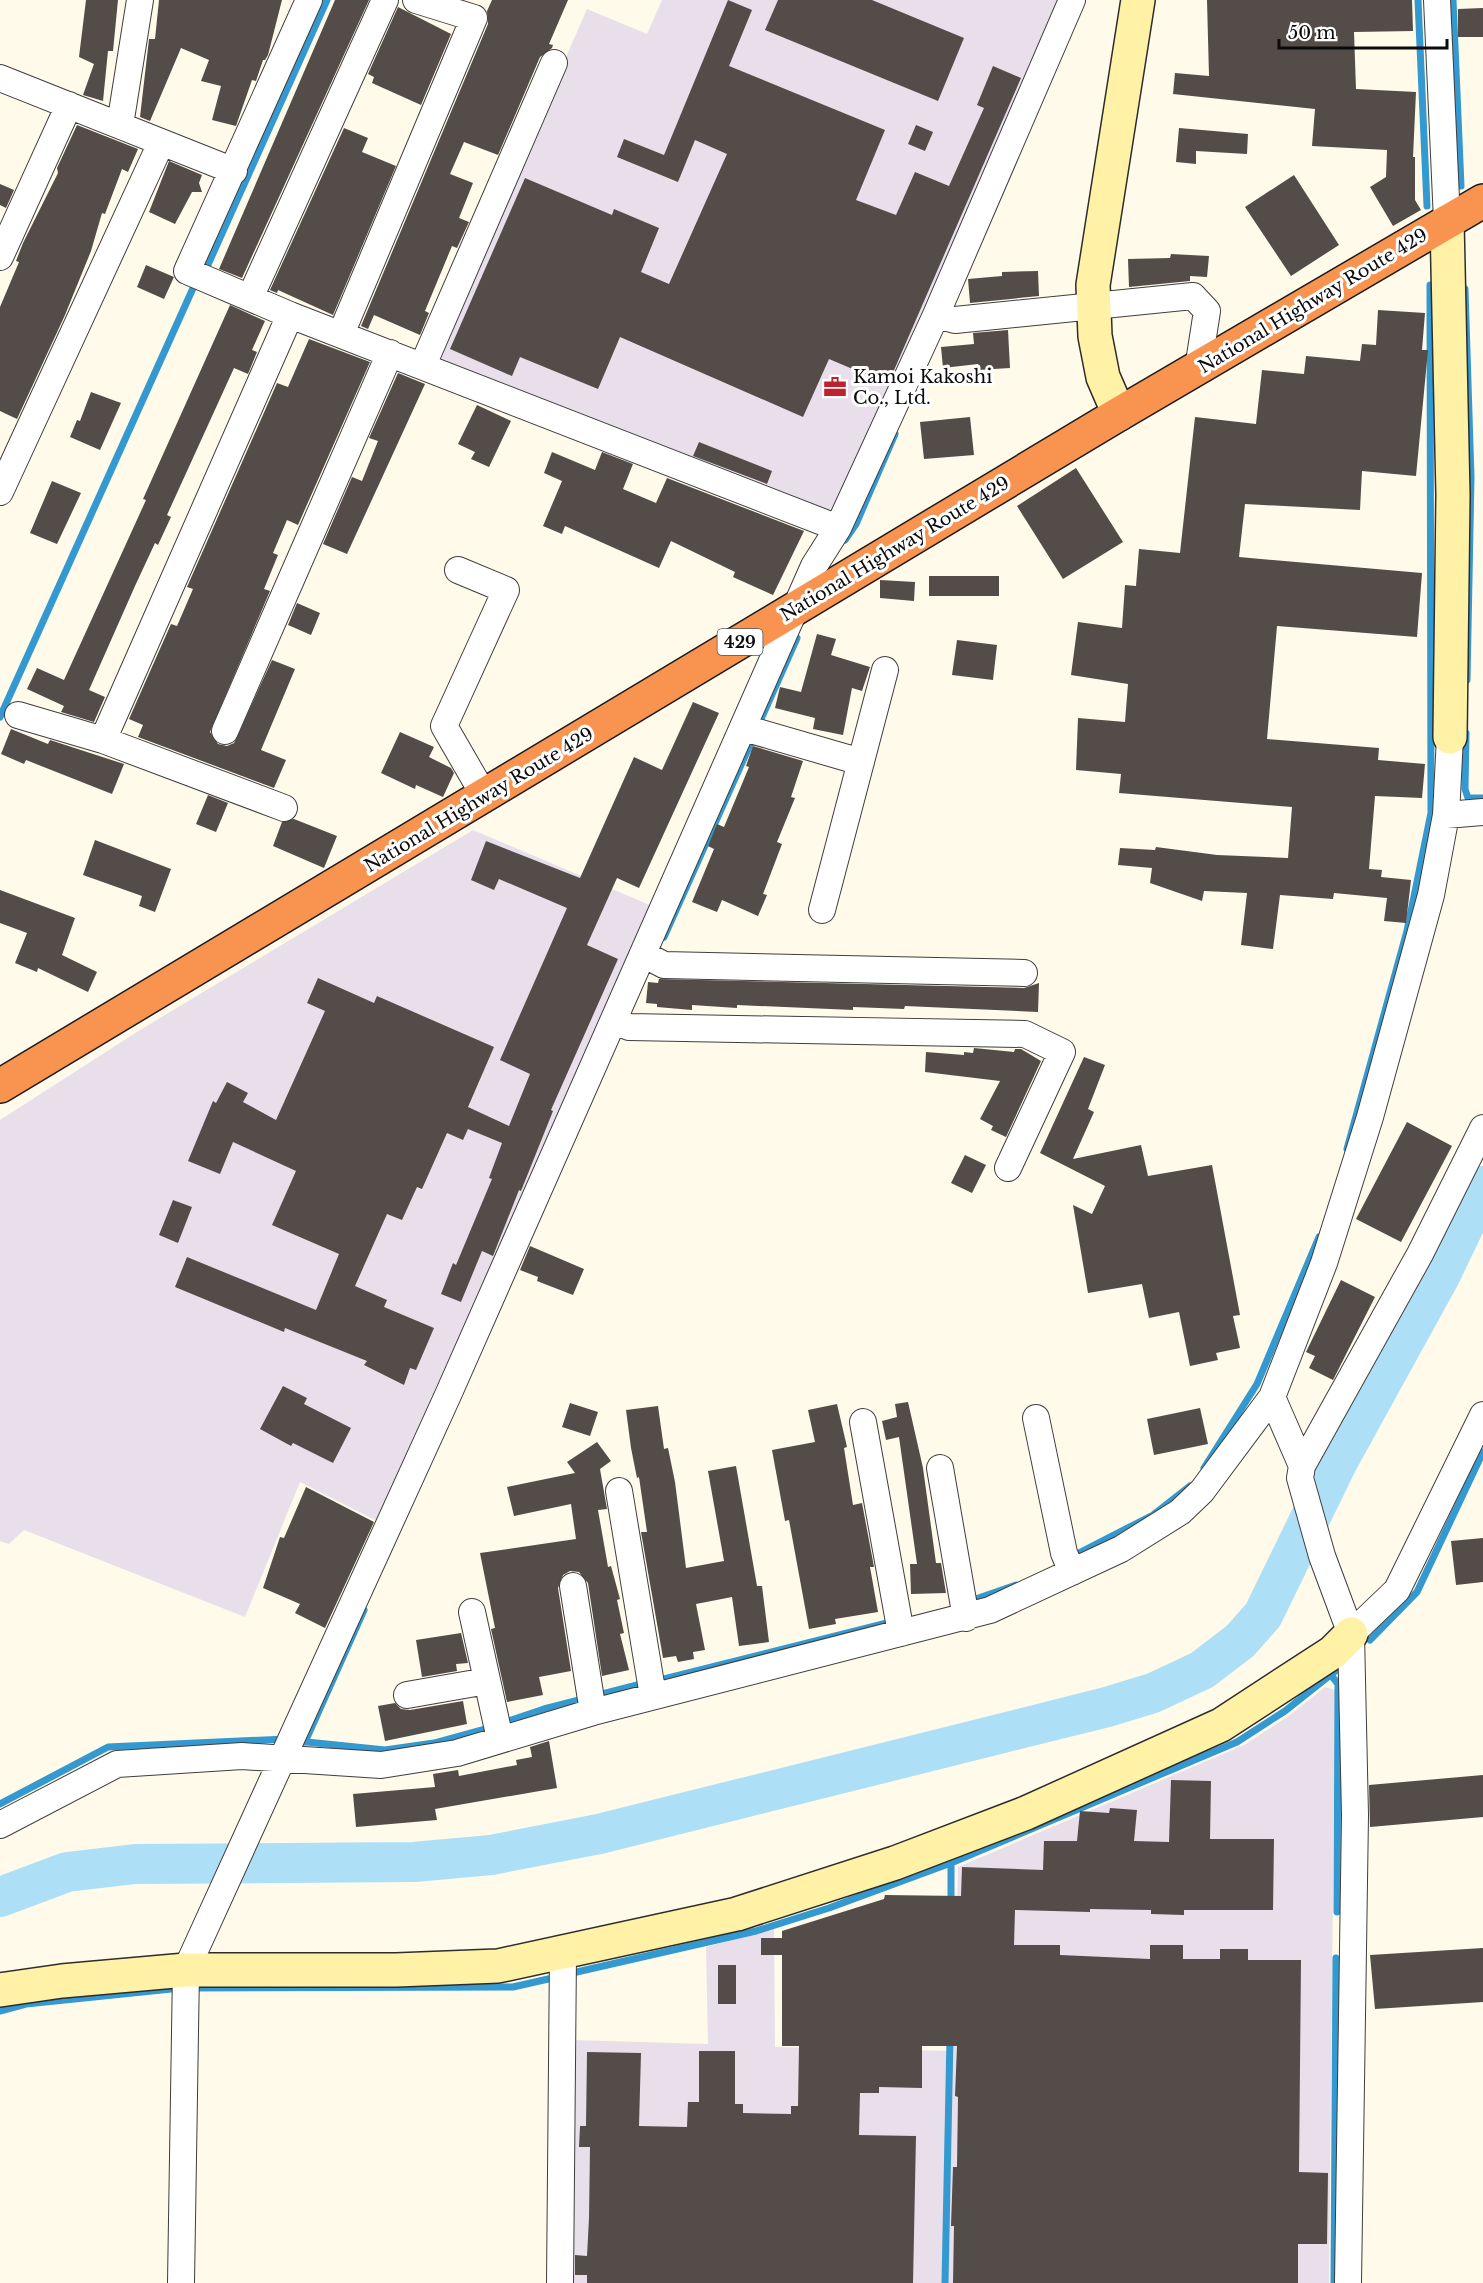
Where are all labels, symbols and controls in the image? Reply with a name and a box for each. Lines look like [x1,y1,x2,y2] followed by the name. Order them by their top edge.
[1279,12,1447,50] scale bar
[1288,22,1336,44] text: 50 m
[1194,224,1432,378] street label: National Highway Route 429
[853,366,992,409] place label: Kamoi Kakoshi Co., Ltd.
[822,374,848,400] office icon: Kamoi Kakoshi Co., Ltd.
[776,472,1014,626] street label: National Highway Route 429
[718,629,762,655] road number: 429
[360,723,598,877] street label: National Highway Route 429

